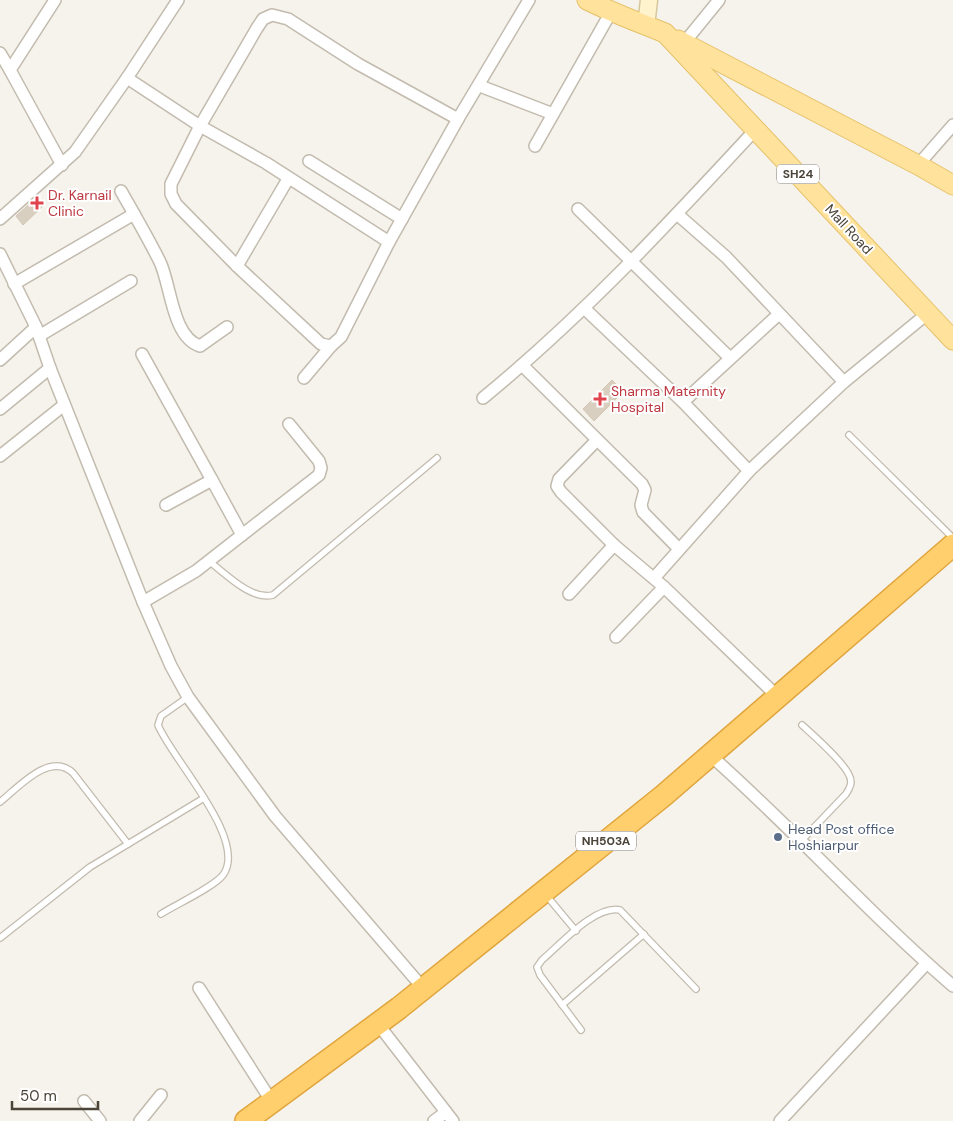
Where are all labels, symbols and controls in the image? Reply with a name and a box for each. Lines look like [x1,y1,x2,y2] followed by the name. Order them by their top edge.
[777,164,819,183] road number: SH24
[48,186,112,220] place label: Dr. Karnail Clinic
[30,196,44,210] marker: Dr. Karnail Clinic
[821,200,877,258] street label: Mall Road
[611,382,726,416] place label: Sharma Maternity Hospital
[593,392,607,406] marker: Sharma Maternity Hospital
[788,820,895,854] place label: Head Post office Hoshiarpur
[576,831,636,850] road number: NH503A
[772,831,784,843] marker: Head Post office Hoshiarpur
[12,1078,99,1110] scale bar
[20,1086,57,1106] text: 50 m

